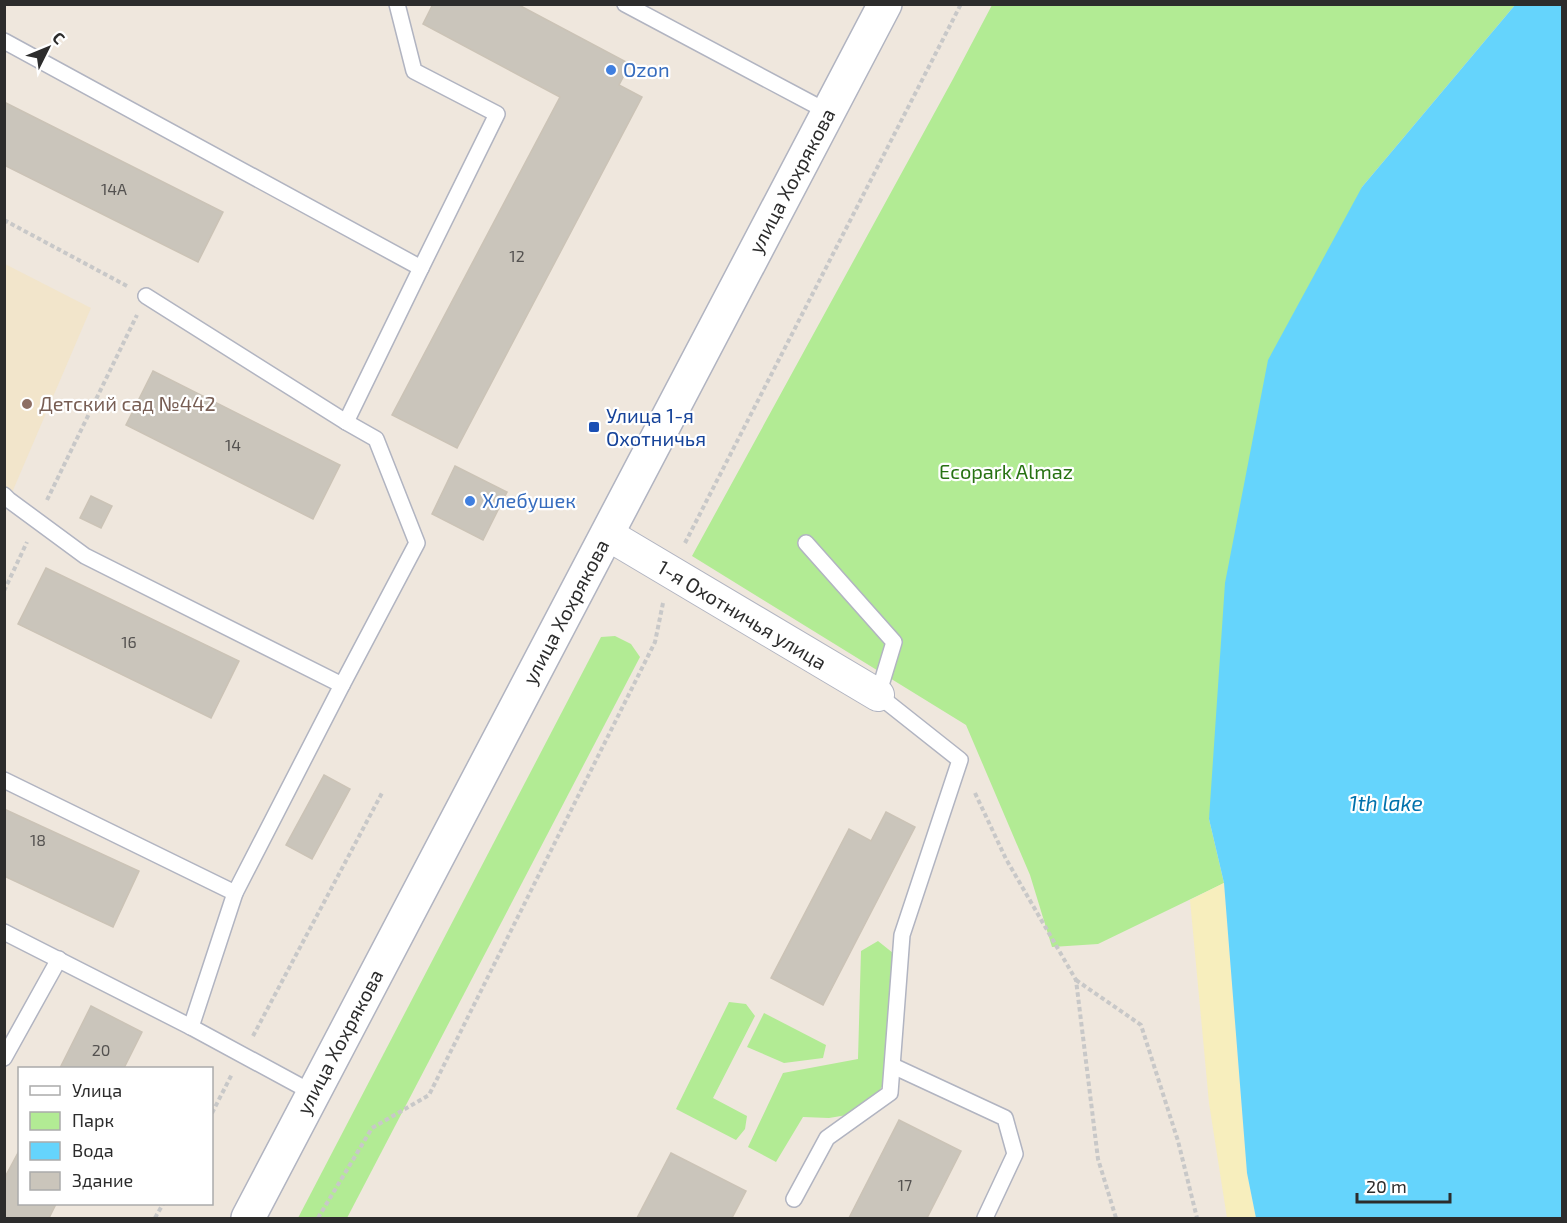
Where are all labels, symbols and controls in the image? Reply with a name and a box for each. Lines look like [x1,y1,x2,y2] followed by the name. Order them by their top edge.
[18,18,78,78] north arrow
[49,28,69,47] text: С
[623,57,670,81] place label: Ozon
[604,63,618,77] marker: Ozon
[743,104,840,258] street label: улица Хохрякова
[101,179,127,198] house number: 14А
[509,246,525,265] house number: 12
[39,391,216,415] place label: Детский сад №442
[20,397,34,411] marker: Детский сад №442
[606,403,706,450] place label: Улица 1-я Охотничья
[587,420,601,434] marker: Улица 1-я Охотничья
[225,435,241,454] house number: 14
[939,459,1073,483] park label: Ecopark Almaz
[482,488,576,513] place label: Хлебушек
[463,494,477,508] marker: Хлебушек
[517,535,614,689] street label: улица Хохрякова
[653,554,831,675] street label: 1-я Охотничья улица
[121,632,137,651] house number: 16
[1349,790,1423,815] water label: 1th lake
[30,830,46,849] house number: 18
[291,965,388,1119] street label: улица Хохрякова
[92,1040,110,1059] house number: 20
[18,1067,213,1205] legend
[72,1079,122,1101] text: Улица
[72,1109,114,1131] text: Парк
[72,1139,114,1161] text: Вода
[1357,1166,1450,1204] scale bar
[72,1169,133,1191] text: Здание
[898,1175,912,1194] house number: 17
[1366,1175,1407,1197] text: 20 m

